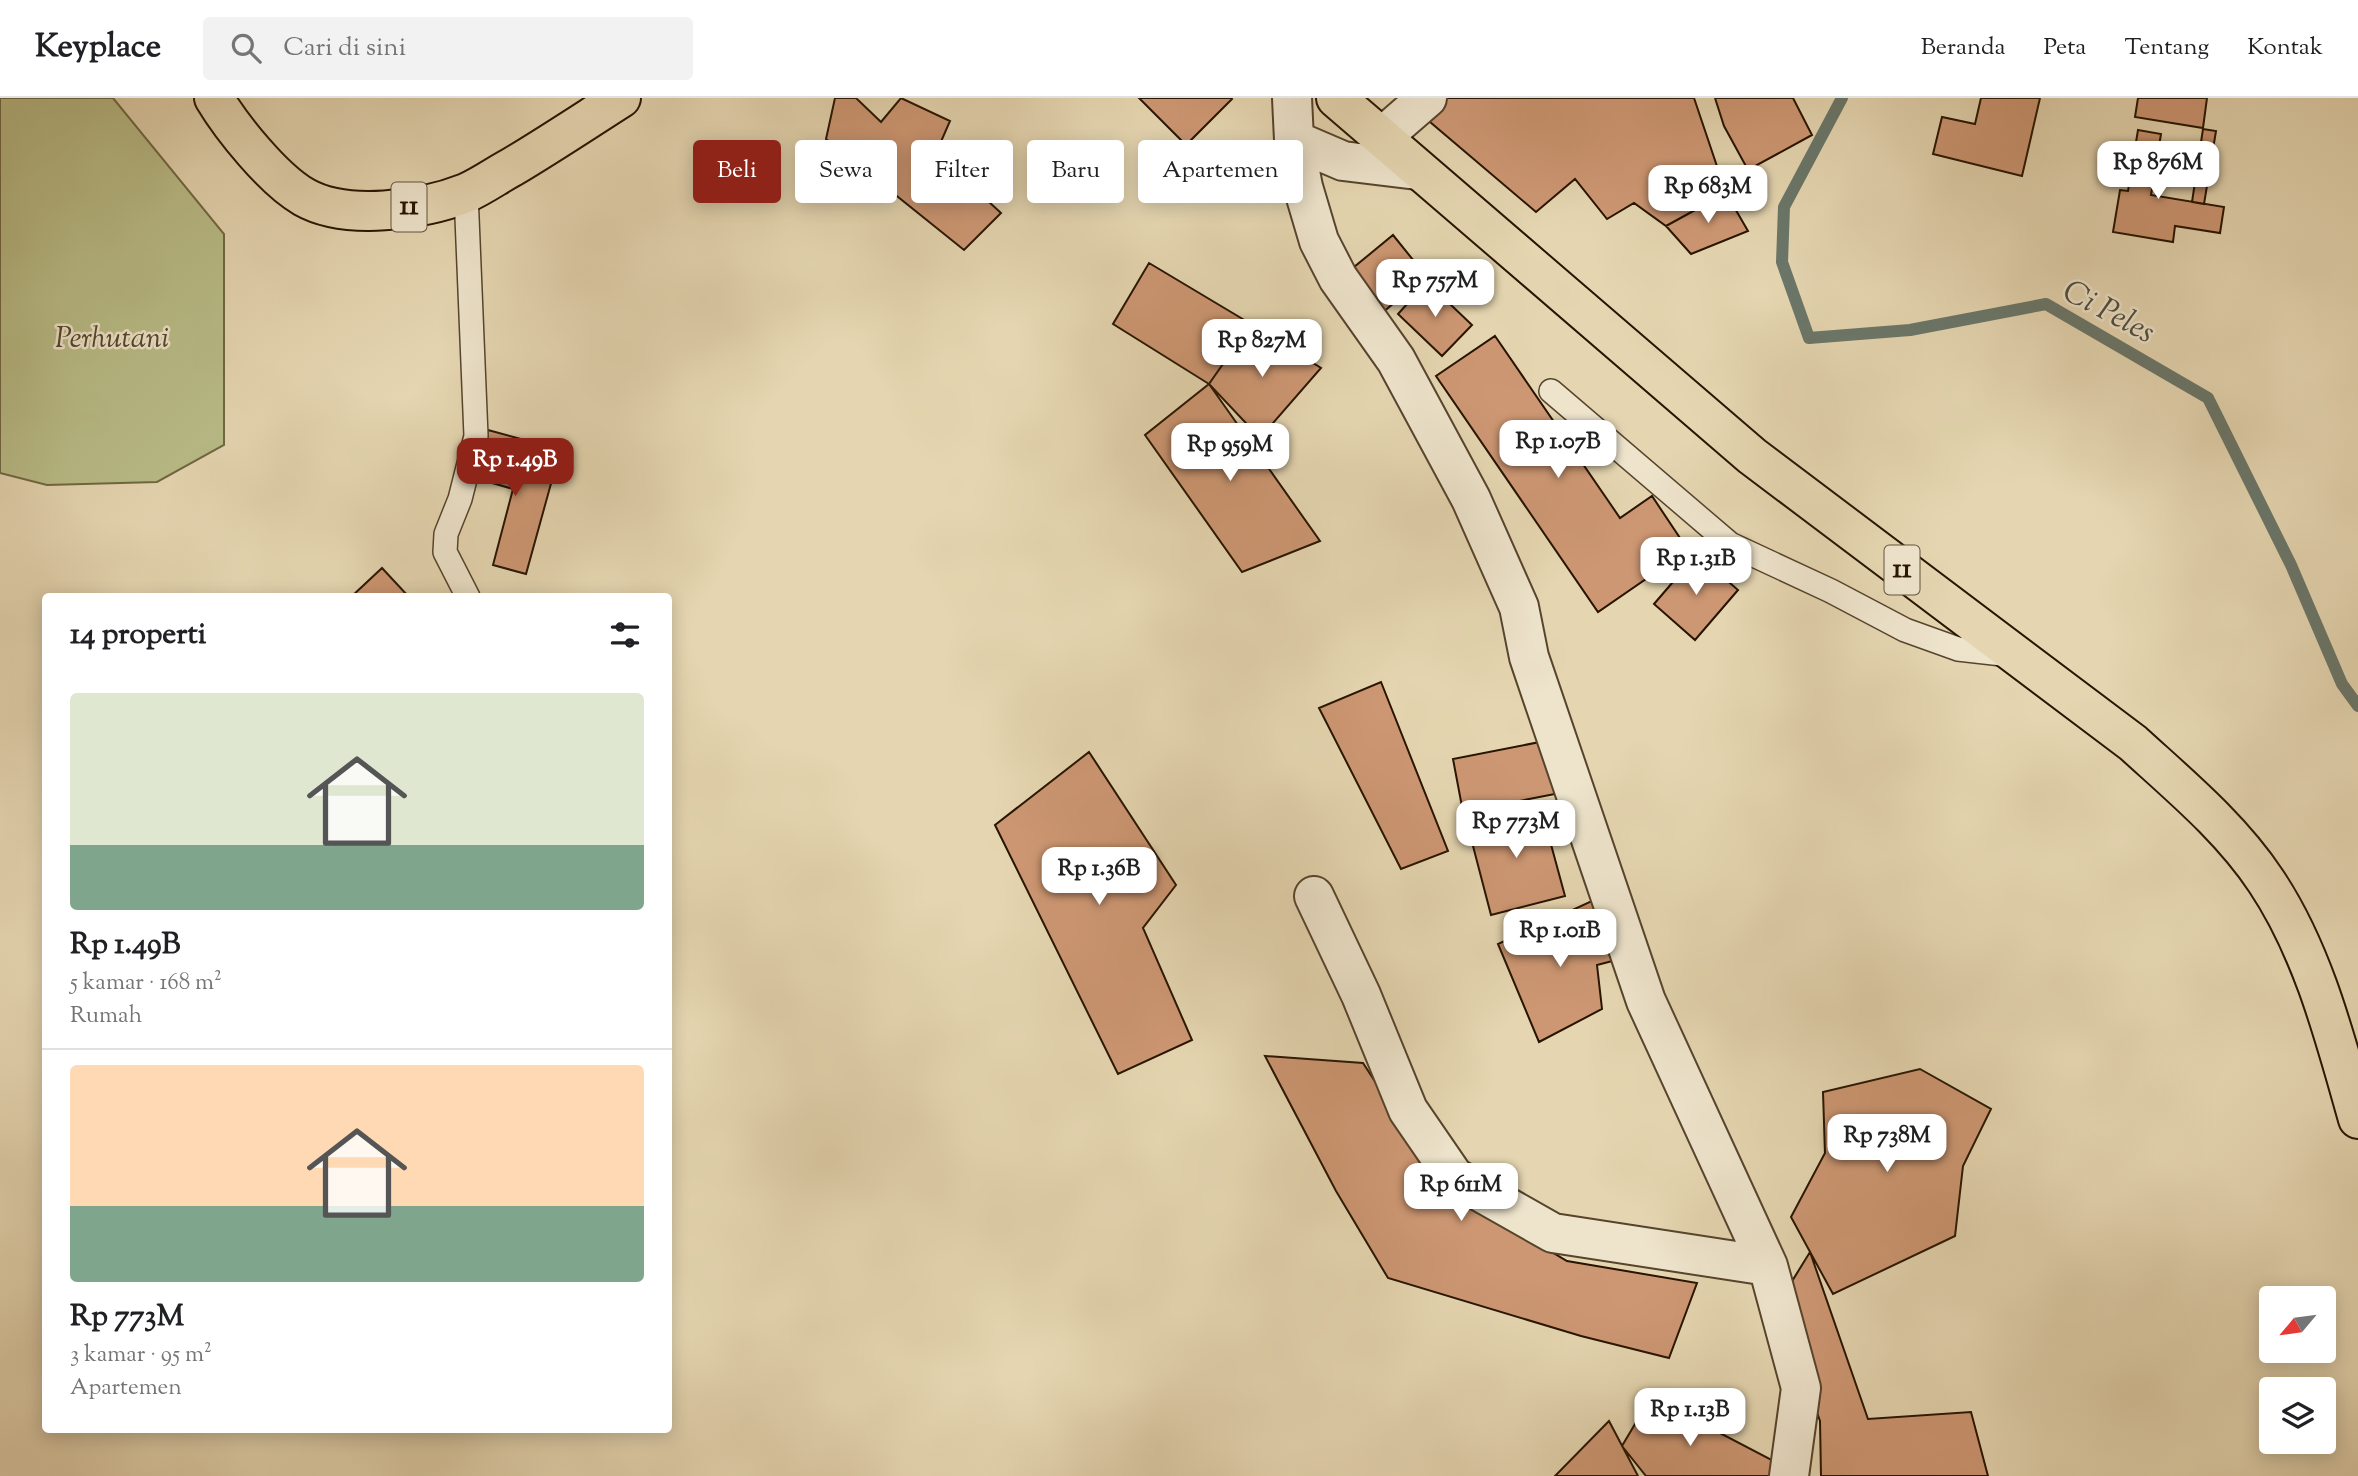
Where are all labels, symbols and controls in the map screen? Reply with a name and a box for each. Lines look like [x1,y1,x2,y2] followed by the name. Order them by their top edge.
[203,17,693,80] search box
[35,24,161,72] text: Keyplace
[227,29,265,67] icon: search
[283,30,406,67] text: Cari di sini
[1921,31,2006,65] text: Beranda
[2044,31,2086,65] text: Peta
[2124,31,2209,65] text: Tentang
[2247,31,2323,65] text: Kontak
[693,140,781,203] chip: Beli
[795,140,897,203] chip: Sewa
[911,140,1013,203] chip: Filter
[1027,140,1124,203] chip: Baru
[1138,140,1303,203] chip: Apartemen
[2093,141,2223,201] pin: Rp 876M
[2113,147,2203,180] text: Rp 876M
[1643,166,1773,225] pin: Rp 683M
[1664,171,1752,204] text: Rp 683M
[392,182,426,232] road number: 11
[1370,260,1500,319] pin: Rp 757M
[1392,265,1478,298] text: Rp 757M
[2054,270,2162,356] water label: Ci Peles
[55,318,169,361] park label: Perhutani
[1197,320,1327,379] pin: Rp 827M
[1218,325,1306,358] text: Rp 827M
[1486,420,1630,480] pin: Rp 1.07B
[1165,424,1295,483] pin: Rp 959M
[1515,426,1601,459] text: Rp 1.07B
[1187,429,1273,462] text: Rp 959M
[443,438,587,498] pin: Rp 1.49B
[473,444,557,477] text: Rp 1.49B
[1624,538,1768,597] pin: Rp 1.31B
[1656,543,1736,576] text: Rp 1.31B
[1884,546,1920,594] road number: 11
[70,614,206,657] text: 14 properti
[606,616,644,654] icon: filters
[294,738,420,864] icon: home
[1451,800,1581,860] pin: Rp 773M
[1472,806,1560,839] text: Rp 773M
[1027,848,1171,907] pin: Rp 1.36B
[1058,853,1140,886] text: Rp 1.36B
[1488,910,1632,969] pin: Rp 1.01B
[1519,915,1601,948] text: Rp 1.01B
[70,924,180,967] text: Rp 1.49B
[70,967,222,1000] text: 5 kamar · 168 m²
[70,1000,142,1033] text: Rumah
[294,1110,420,1236] icon: home
[1822,1114,1952,1174] pin: Rp 738M
[1843,1120,1931,1153] text: Rp 738M
[1396,1164,1526,1223] pin: Rp 611M
[1420,1169,1502,1202] text: Rp 611M
[2259,1286,2336,1363] north arrow
[2259,1286,2336,1454] map controls
[70,1296,184,1339] text: Rp 773M
[70,1339,212,1372] text: 3 kamar · 95 m²
[70,1372,182,1405] text: Apartemen
[2259,1377,2336,1454] button: layers
[1618,1388,1762,1448] pin: Rp 1.13B
[1650,1394,1730,1427] text: Rp 1.13B

